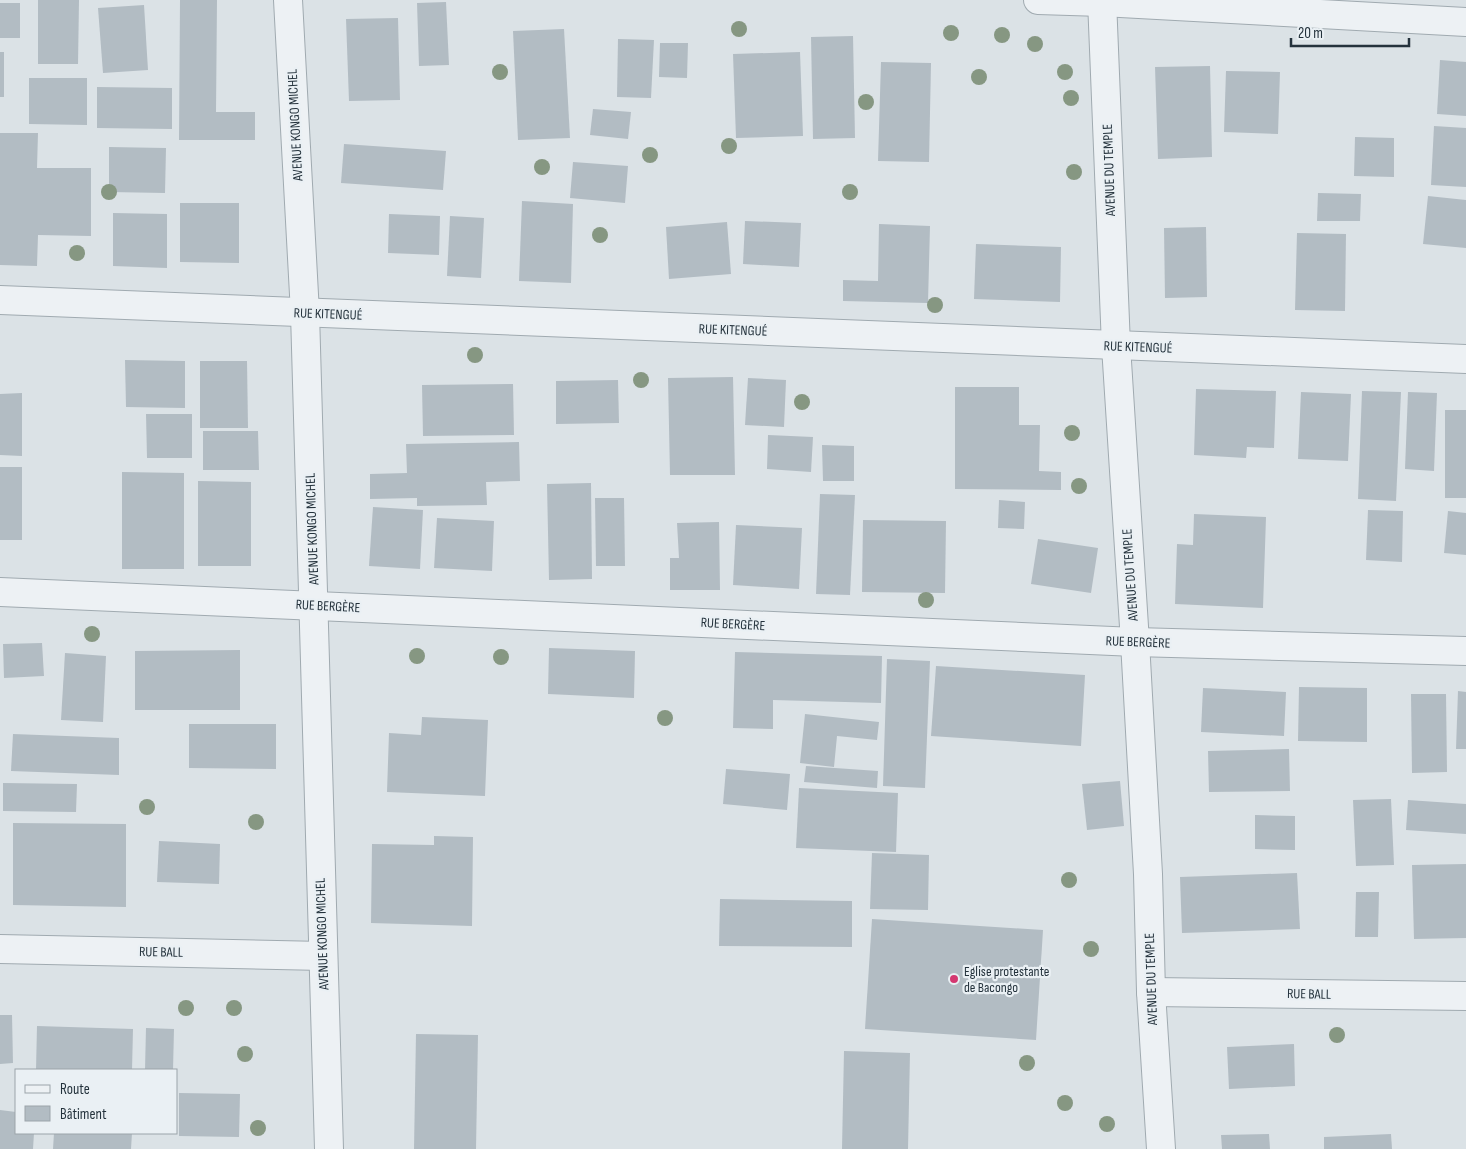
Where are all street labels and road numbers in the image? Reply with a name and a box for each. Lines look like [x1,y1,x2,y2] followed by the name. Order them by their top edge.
[284,69,306,182] street label: AVENUE KONGO MICHEL
[1099,123,1119,217] street label: AVENUE DU TEMPLE
[293,304,363,324] street label: RUE KITENGUÉ
[698,320,768,340] street label: RUE KITENGUÉ
[1103,337,1173,357] street label: RUE KITENGUÉ
[302,473,322,586] street label: AVENUE KONGO MICHEL
[1118,528,1142,623] street label: AVENUE DU TEMPLE
[295,596,361,616] street label: RUE BERGÈRE
[700,614,766,634] street label: RUE BERGÈRE
[1105,632,1171,652] street label: RUE BERGÈRE
[312,878,332,991] street label: AVENUE KONGO MICHEL
[1141,932,1161,1026] street label: AVENUE DU TEMPLE
[139,943,183,961] street label: RUE BALL
[1287,985,1331,1003] street label: RUE BALL

